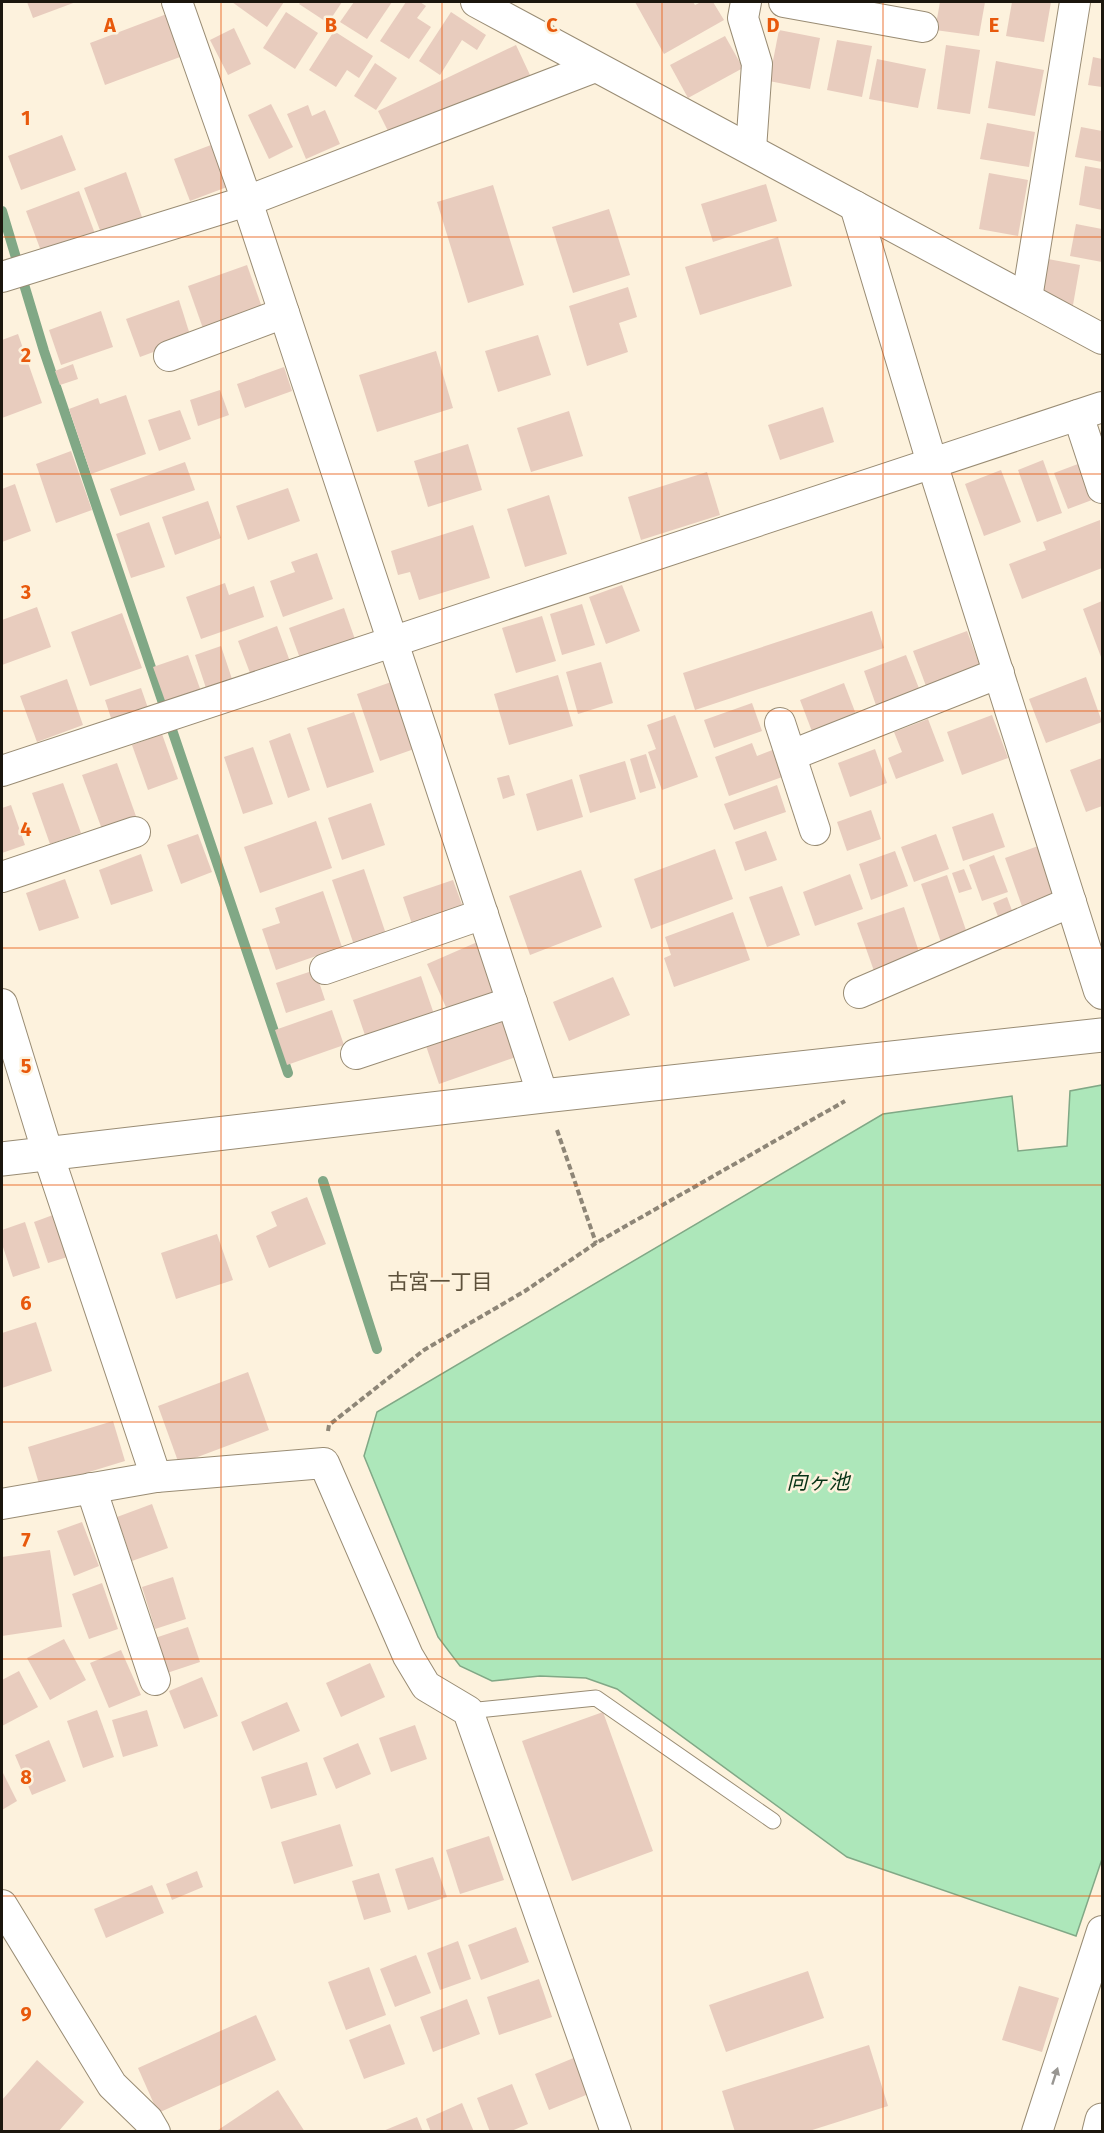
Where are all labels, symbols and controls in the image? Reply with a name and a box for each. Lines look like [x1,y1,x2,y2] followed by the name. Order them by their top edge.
[103,13,117,37] text: A
[325,13,337,37] text: B
[546,13,558,37] text: C
[766,13,780,37] text: D
[989,13,999,37] text: E
[21,106,31,130] text: 1
[21,343,31,367] text: 2
[20,580,31,604] text: 3
[20,817,32,841] text: 4
[21,1054,32,1078] text: 5
[388,1269,493,1295] district label: 古宮一丁目
[20,1291,32,1315] text: 6
[787,1469,851,1495] water label: 向ヶ池
[21,1528,31,1552] text: 7
[20,1765,32,1789] text: 8
[20,2002,32,2026] text: 9
[1051,2067,1060,2085] one-way arrow

